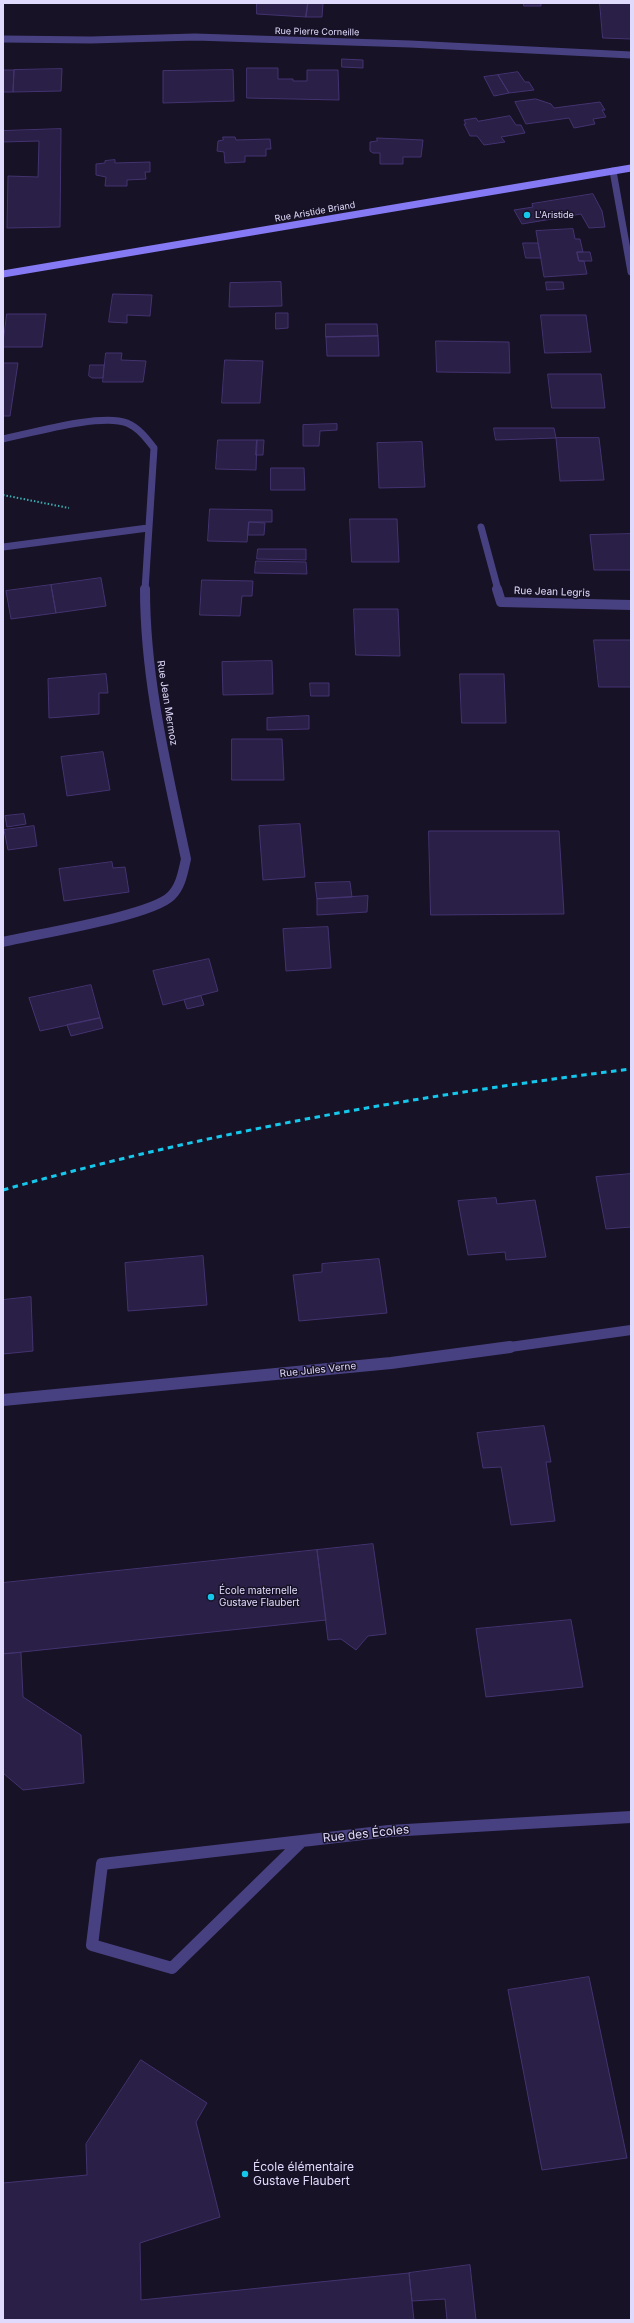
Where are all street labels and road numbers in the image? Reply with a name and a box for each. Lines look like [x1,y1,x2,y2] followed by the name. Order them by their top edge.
[275,26,359,38] street label: Rue Pierre Corneille
[274,200,356,224] street label: Rue Aristide Briand
[514,585,590,599] street label: Rue Jean Legris
[154,660,180,746] street label: Rue Jean Mermoz
[279,1360,357,1380] street label: Rue Jules Verne
[322,1822,410,1846] street label: Rue des Écoles

